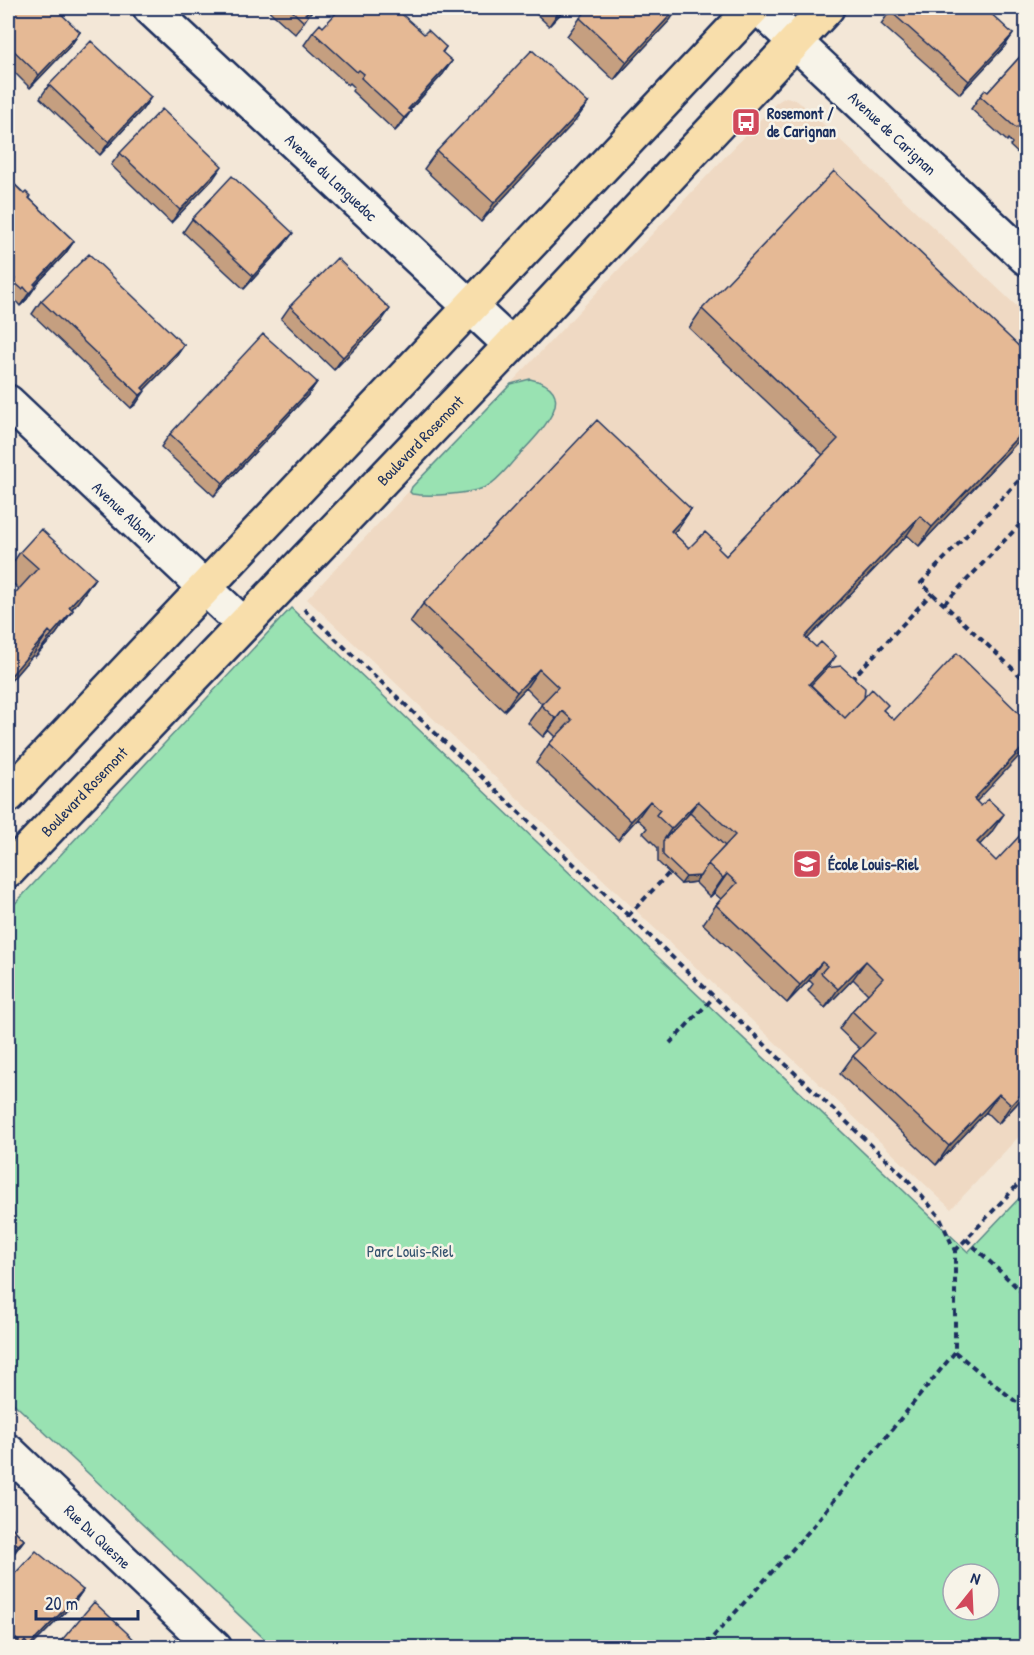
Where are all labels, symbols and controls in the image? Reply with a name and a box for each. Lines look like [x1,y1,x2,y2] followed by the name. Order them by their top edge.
[844,86,941,180] street label: Avenue de Carignan
[767,102,836,143] place label: Rosemont / de Carignan
[730,106,762,138] bus stop icon: Rosemont / de Carignan
[280,129,383,226] street label: Avenue du Languedoc
[372,390,469,490] street label: Boulevard Rosemont
[88,476,161,547] street label: Avenue Albani
[36,741,133,841] street label: Boulevard Rosemont
[791,848,823,880] school or university icon: École Louis-Riel
[828,853,919,875] place label: École Louis-Riel
[367,1240,454,1262] park label: Parc Louis-Riel
[60,1499,136,1574] street label: Rue Du Quesne
[941,1562,1001,1622] north arrow
[968,1566,984,1590] text: N
[36,1583,138,1621] scale bar
[45,1591,78,1616] text: 20 m

